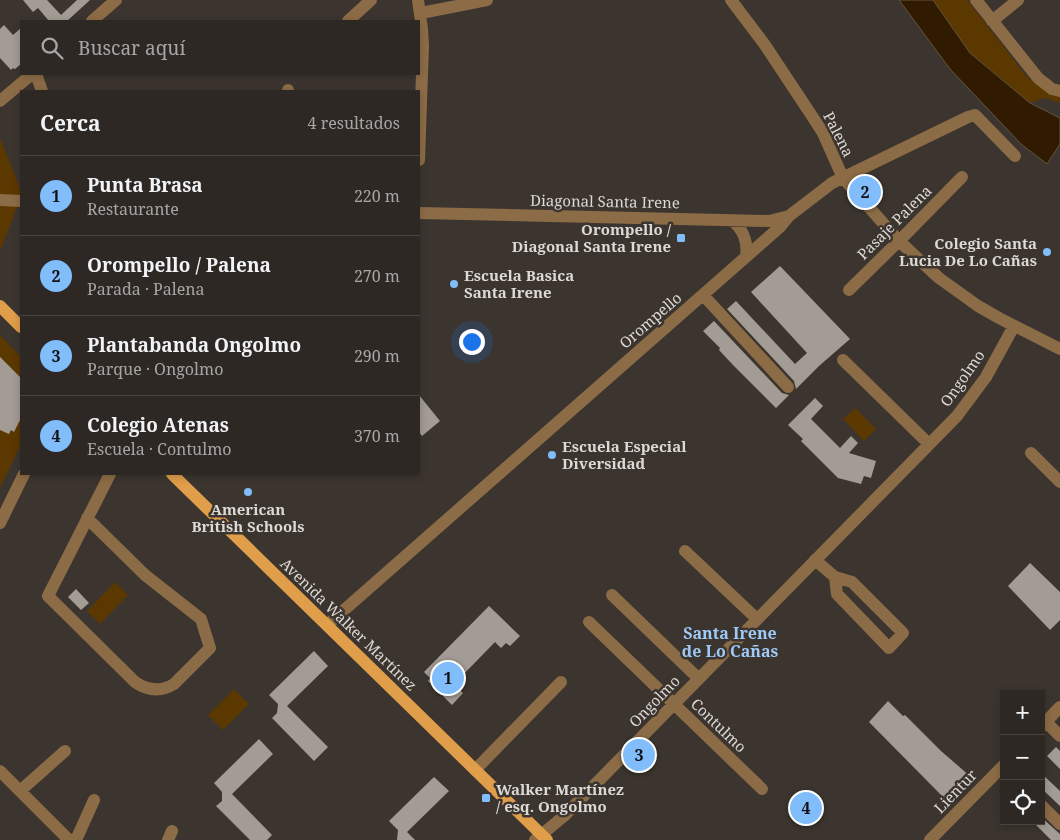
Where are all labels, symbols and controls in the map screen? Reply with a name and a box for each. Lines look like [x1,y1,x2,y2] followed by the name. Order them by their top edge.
[20,20,420,75] search box
[38,34,66,62] icon: search
[78,35,186,61] text: Buscar aquí
[819,108,859,160] street label: Palena
[40,109,101,137] text: Cerca
[308,112,400,134] text: 4 resultados
[87,172,203,198] text: Punta Brasa
[849,173,881,211] pin: 2
[852,180,936,264] street label: Pasaje Palena
[51,185,61,207] text: 1
[354,185,400,207] text: 220 m
[530,190,680,212] street label: Diagonal Santa Irene
[87,198,179,220] text: Restaurante
[512,219,672,256] place label: Orompello / Diagonal Santa Irene
[675,232,687,244] marker: Orompello / Diagonal Santa Irene
[899,233,1037,270] place label: Colegio Santa Lucia De Lo Cañas
[1041,246,1053,258] marker: Colegio Santa Lucia De Lo Cañas
[87,252,271,278] text: Orompello / Palena
[51,265,61,287] text: 2
[354,265,400,287] text: 270 m
[464,265,574,302] place label: Escuela Basica Santa Irene
[87,278,205,300] text: Parada · Palena
[448,278,460,290] marker: Escuela Basica Santa Irene
[615,287,685,353] street label: Orompello
[459,329,485,355] your location
[87,332,301,358] text: Plantabanda Ongolmo
[51,345,61,367] text: 3
[354,345,400,367] text: 290 m
[935,346,989,410] street label: Ongolmo
[87,358,223,380] text: Parque · Ongolmo
[87,412,229,438] text: Colegio Atenas
[51,425,61,447] text: 4
[354,425,400,447] text: 370 m
[562,436,687,473] place label: Escuela Especial Diversidad
[87,438,232,460] text: Escuela · Contulmo
[546,449,558,461] marker: Escuela Especial Diversidad
[242,486,254,498] marker: American British Schools
[191,499,305,536] place label: American British Schools
[276,553,422,695] street label: Avenida Walker Martínez
[682,622,779,662] district label: Santa Irene de Lo Cañas
[432,659,464,697] pin: 1
[624,671,684,731] street label: Ongolmo
[1000,690,1045,825] map controls
[1000,690,1045,735] button: +
[687,694,751,756] street label: Contulmo
[1000,735,1045,780] button: −
[623,736,655,774] pin: 3
[929,765,981,817] street label: Lientur
[496,779,624,816] place label: Walker Martínez / esq. Ongolmo
[1000,780,1045,825] button: locate
[790,789,822,827] pin: 4
[480,792,492,804] marker: Walker Martínez / esq. Ongolmo

